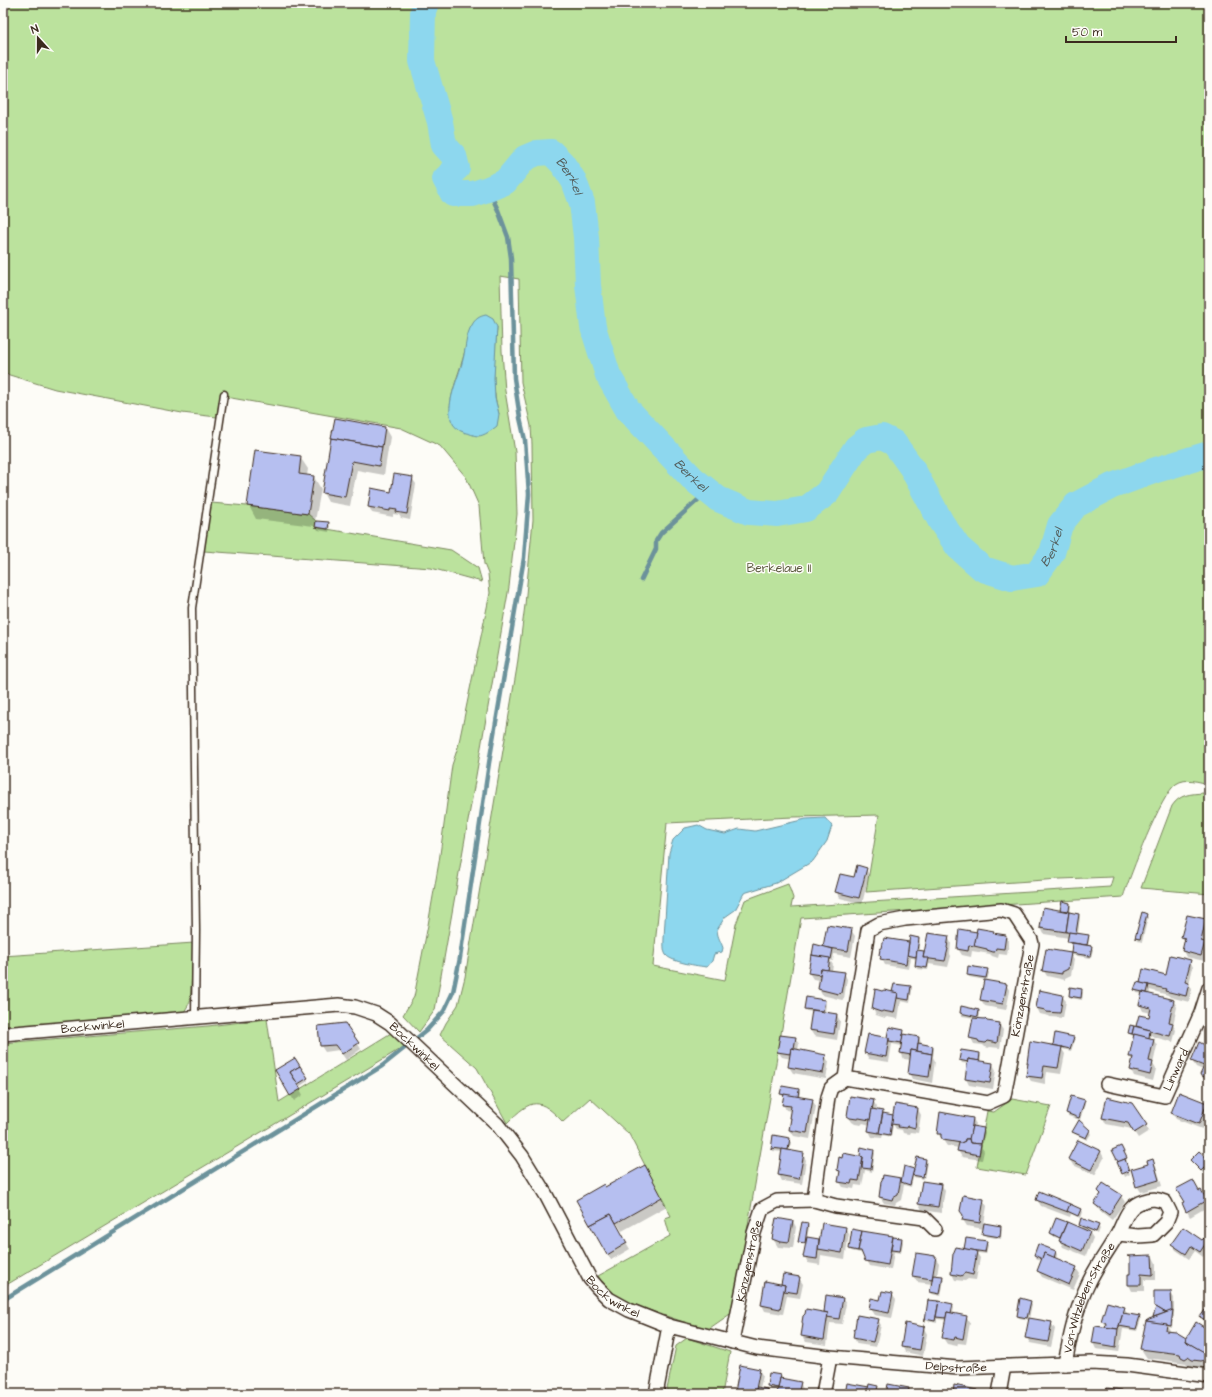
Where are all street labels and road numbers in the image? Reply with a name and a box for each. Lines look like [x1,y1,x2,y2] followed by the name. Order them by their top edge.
[1007,952,1039,1038] street label: Könzgenstraße
[60,1015,125,1037] street label: Bockwinkel
[386,1018,444,1074] street label: Bockwinkel
[1159,1046,1193,1094] street label: Linward
[732,1217,766,1303] street label: Könzgenstraße
[1059,1238,1120,1355] street label: Von-Witzleben-Straße
[582,1272,642,1322] street label: Bockwinkel
[925,1357,988,1377] street label: Delpstraße

